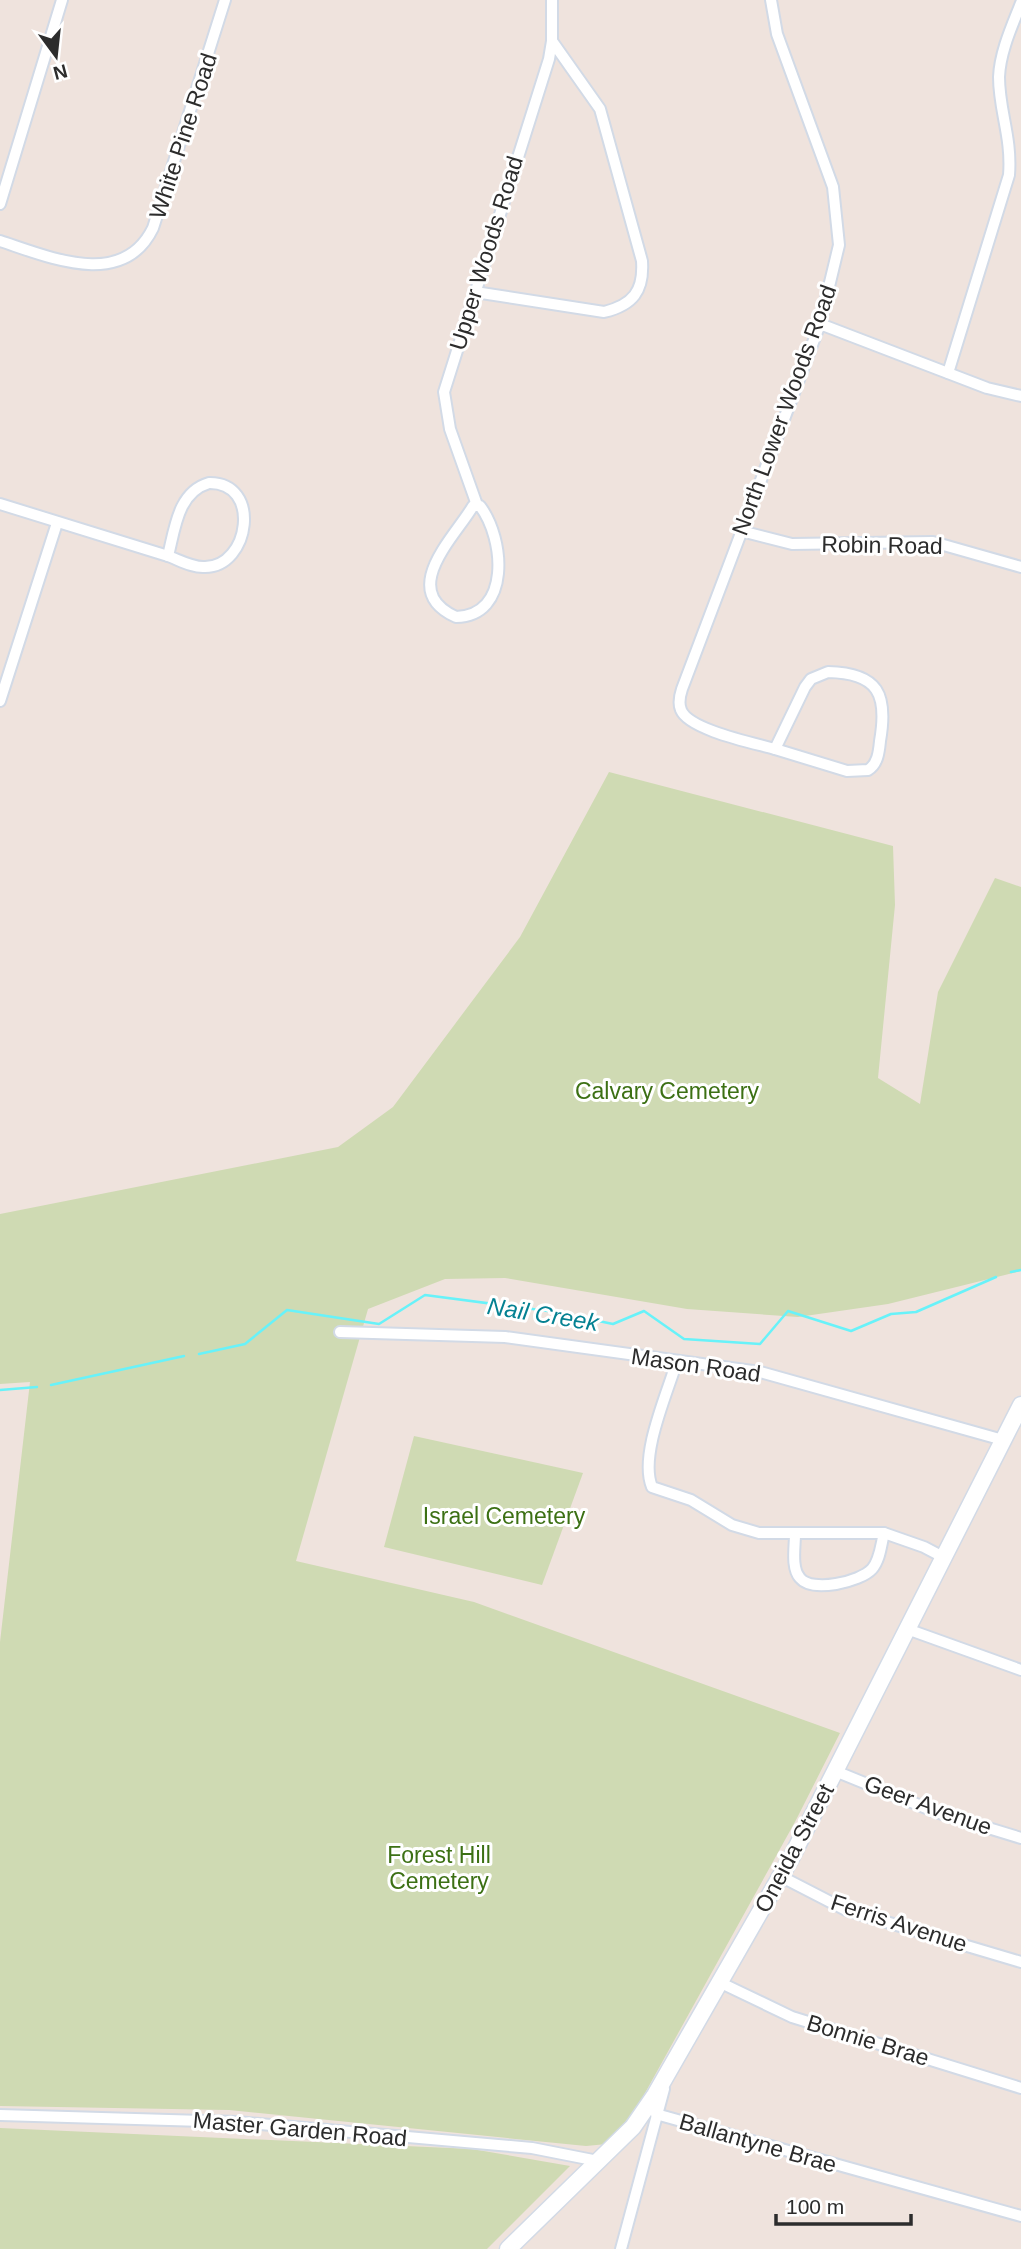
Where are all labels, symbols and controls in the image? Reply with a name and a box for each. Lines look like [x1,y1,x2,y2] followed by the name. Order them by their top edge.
[21,21,91,91] north arrow
[144,50,222,222] street label: White Pine Road
[51,60,70,84] text: N
[444,153,528,353] street label: Upper Woods Road
[727,281,841,539] street label: North Lower Woods Road
[821,531,943,559] street label: Robin Road
[575,1078,760,1104] park label: Calvary Cemetery
[486,1292,602,1336] water label: Nail Creek
[630,1343,762,1387] street label: Mason Road
[423,1503,586,1529] park label: Israel Cemetery
[861,1770,995,1840] street label: Geer Avenue
[749,1779,839,1917] street label: Oneida Street
[387,1842,491,1894] park label: Forest Hill Cemetery
[828,1889,970,1957] street label: Ferris Avenue
[804,2009,932,2071] street label: Bonnie Brae
[192,2107,408,2151] street label: Master Garden Road
[676,2108,840,2178] street label: Ballantyne Brae
[776,2182,911,2226] scale bar
[786,2195,844,2218] text: 100 m

